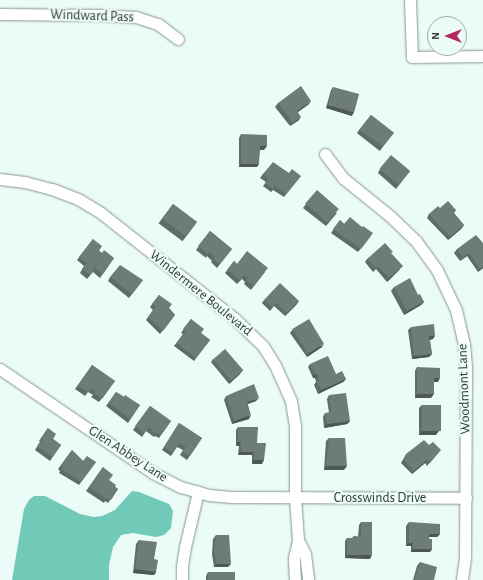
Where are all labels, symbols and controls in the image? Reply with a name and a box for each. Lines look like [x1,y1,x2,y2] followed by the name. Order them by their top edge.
[50,6,134,26] street label: Windward Pass
[427,16,467,56] north arrow
[430,32,441,40] text: N
[146,246,256,340] street label: Windermere Boulevard
[454,343,474,435] street label: Woodmont Lane
[85,422,171,486] street label: Glen Abbey Lane
[334,490,426,506] street label: Crosswinds Drive

